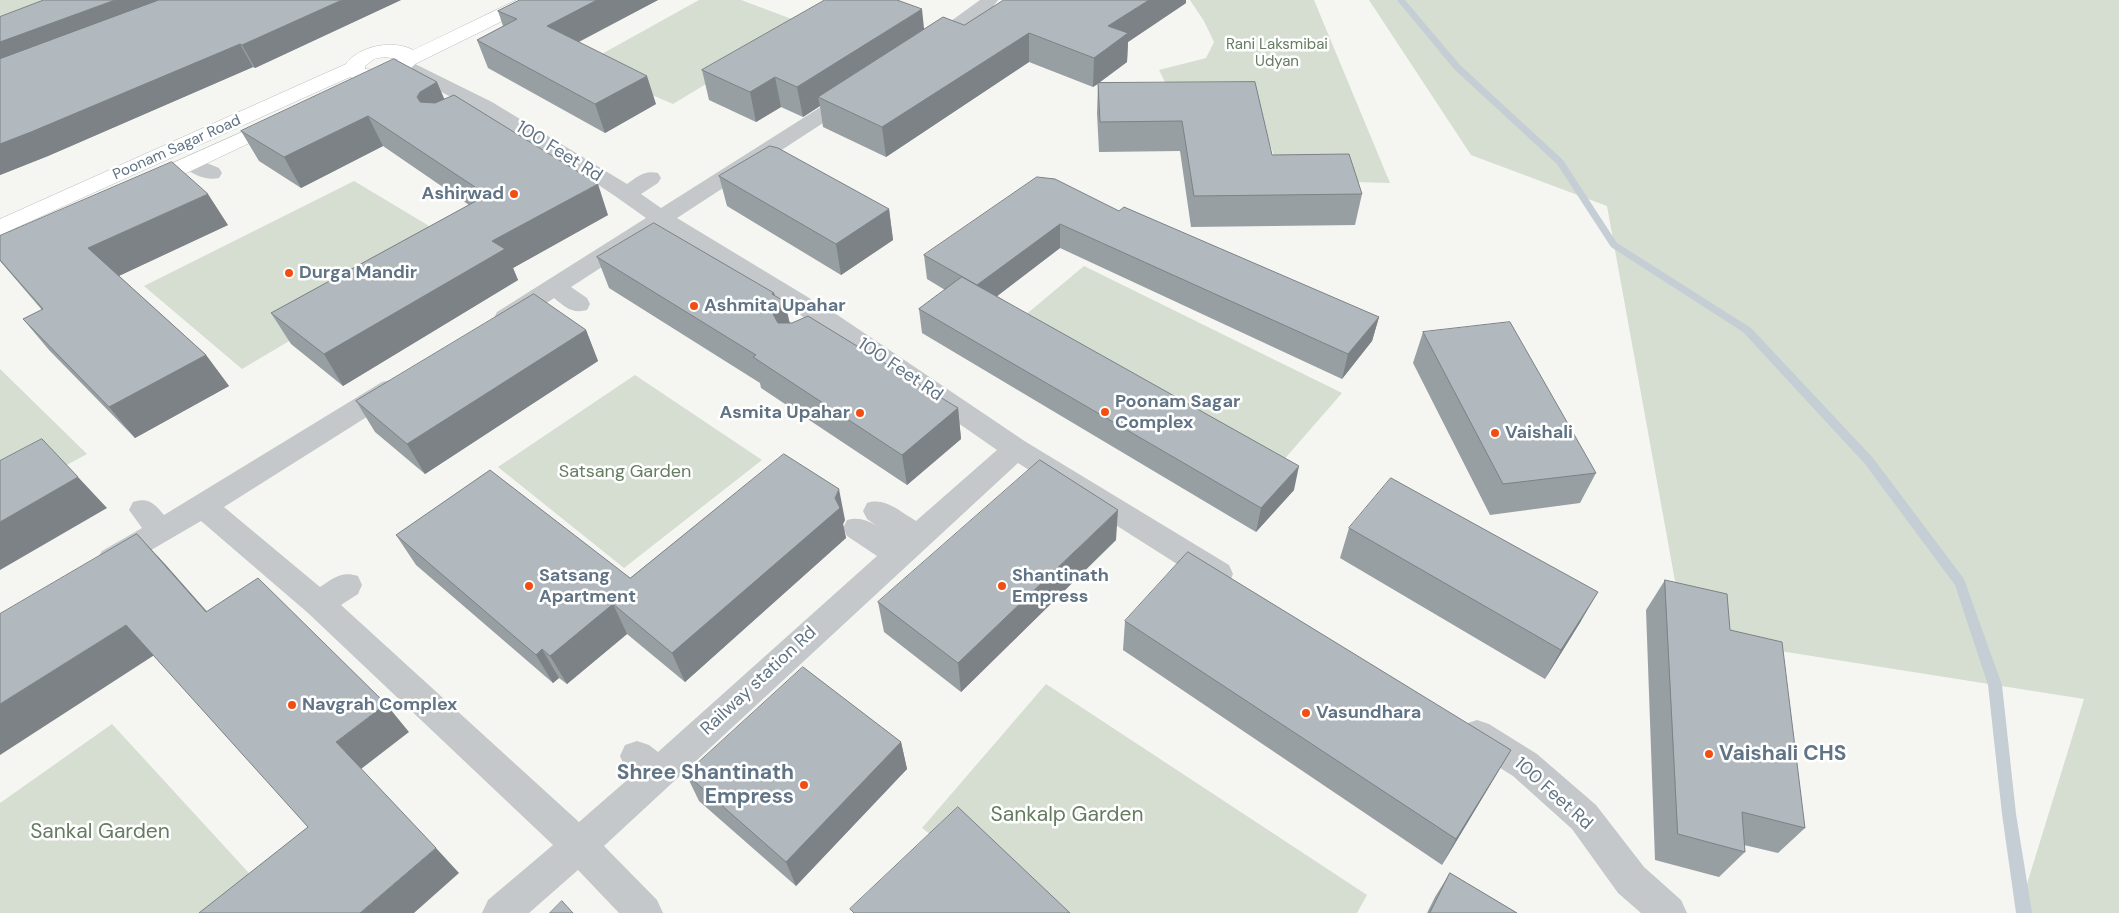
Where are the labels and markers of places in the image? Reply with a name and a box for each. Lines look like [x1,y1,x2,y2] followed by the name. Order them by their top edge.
[422,183,504,205] place label: Ashirwad
[508,188,520,200] marker: Ashirwad
[299,262,417,284] place label: Durga Mandir
[283,267,295,279] marker: Durga Mandir
[704,295,846,317] place label: Ashmita Upahar
[688,300,700,312] marker: Ashmita Upahar
[1115,391,1240,434] place label: Poonam Sagar Complex
[720,402,850,424] place label: Asmita Upahar
[1099,406,1111,418] marker: Poonam Sagar Complex
[854,407,866,419] marker: Asmita Upahar
[1505,422,1573,444] place label: Vaishali
[1489,427,1501,439] marker: Vaishali
[539,565,636,608] place label: Satsang Apartment
[1012,565,1109,608] place label: Shantinath Empress
[523,580,535,592] marker: Satsang Apartment
[996,580,1008,592] marker: Shantinath Empress
[302,694,457,716] place label: Navgrah Complex
[286,699,298,711] marker: Navgrah Complex
[1316,702,1421,724] place label: Vasundhara
[1300,707,1312,719] marker: Vasundhara
[1719,741,1846,767] place label: Vaishali CHS
[1703,748,1715,760] marker: Vaishali CHS
[617,760,794,810] place label: Shree Shantinath Empress
[798,779,810,791] marker: Shree Shantinath Empress

